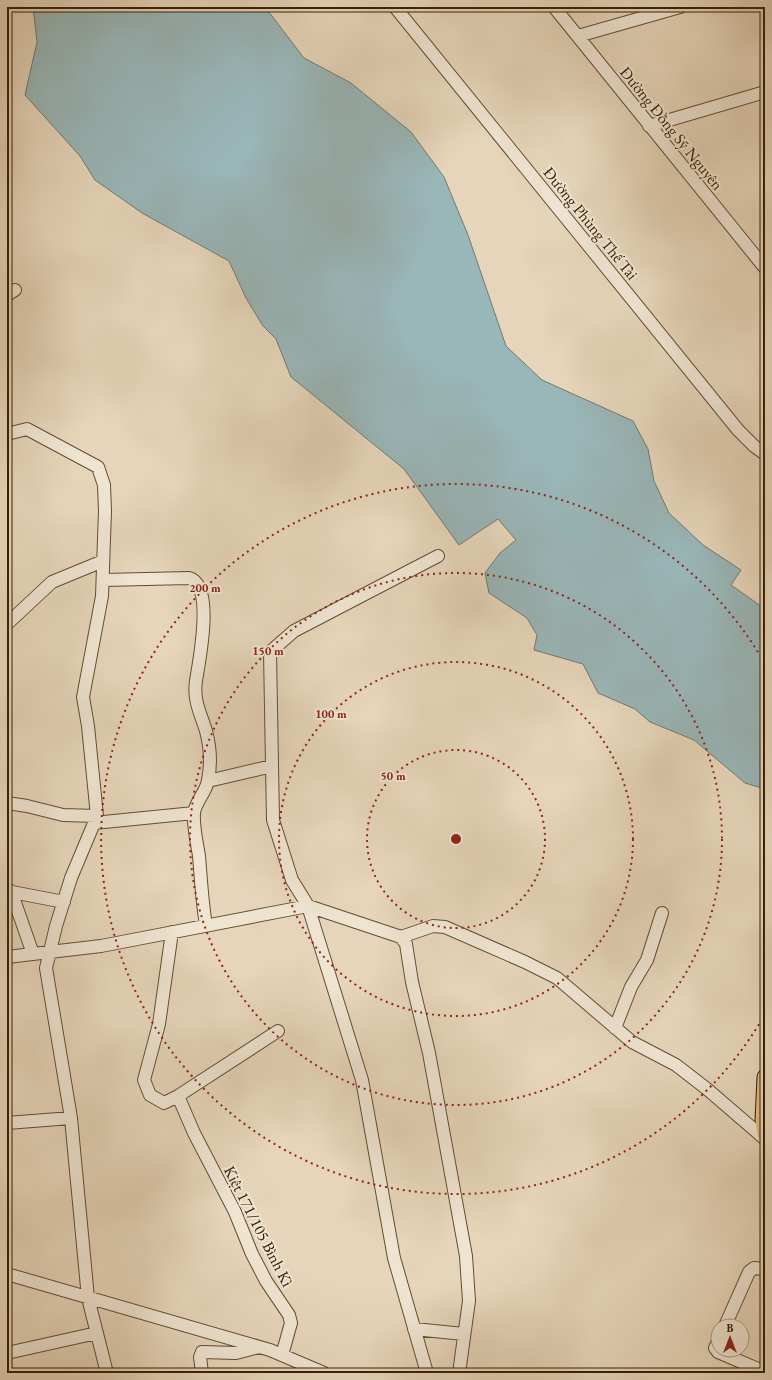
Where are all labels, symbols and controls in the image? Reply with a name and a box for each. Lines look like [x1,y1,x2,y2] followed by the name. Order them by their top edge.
[615,62,728,195] street label: Đường Đồng Sỹ Nguyên
[539,162,643,284] street label: Đường Phùng Thế Tài
[189,580,221,596] text: 200 m
[252,643,284,659] text: 150 m
[315,706,347,722] text: 100 m
[380,768,406,784] text: 50 m
[449,832,463,846] centre of rings
[219,1162,298,1290] street label: Kiệt 171/105 Bình Kì
[710,1318,750,1358] north arrow
[727,1321,734,1335] text: B

